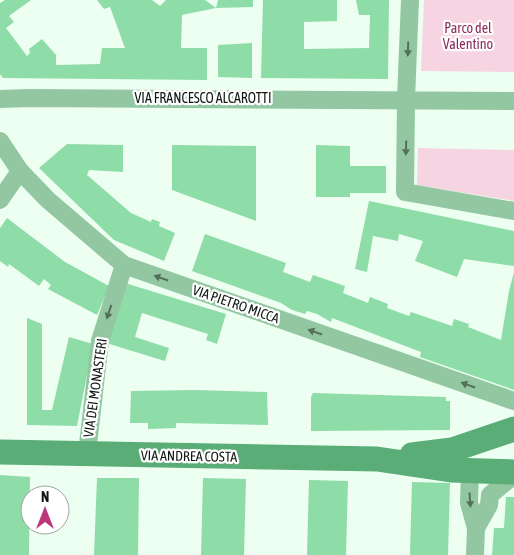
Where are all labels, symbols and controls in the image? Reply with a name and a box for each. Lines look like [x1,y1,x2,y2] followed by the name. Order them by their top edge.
[443,20,493,52] park label: Parco del Valentino
[403,41,411,57] one-way arrow
[134,90,272,106] street label: VIA FRANCESCO ALCAROTTI
[401,140,409,156] one-way arrow
[153,274,168,282] one-way arrow
[190,282,282,326] street label: VIA PIETRO MICCA
[105,304,113,319] one-way arrow
[307,328,322,335] one-way arrow
[80,337,110,439] street label: VIA DEI MONASTERI
[460,381,475,389] one-way arrow
[141,447,237,465] street label: VIA ANDREA COSTA
[20,485,70,535] north arrow
[41,489,49,505] text: N
[467,492,475,508] one-way arrow

